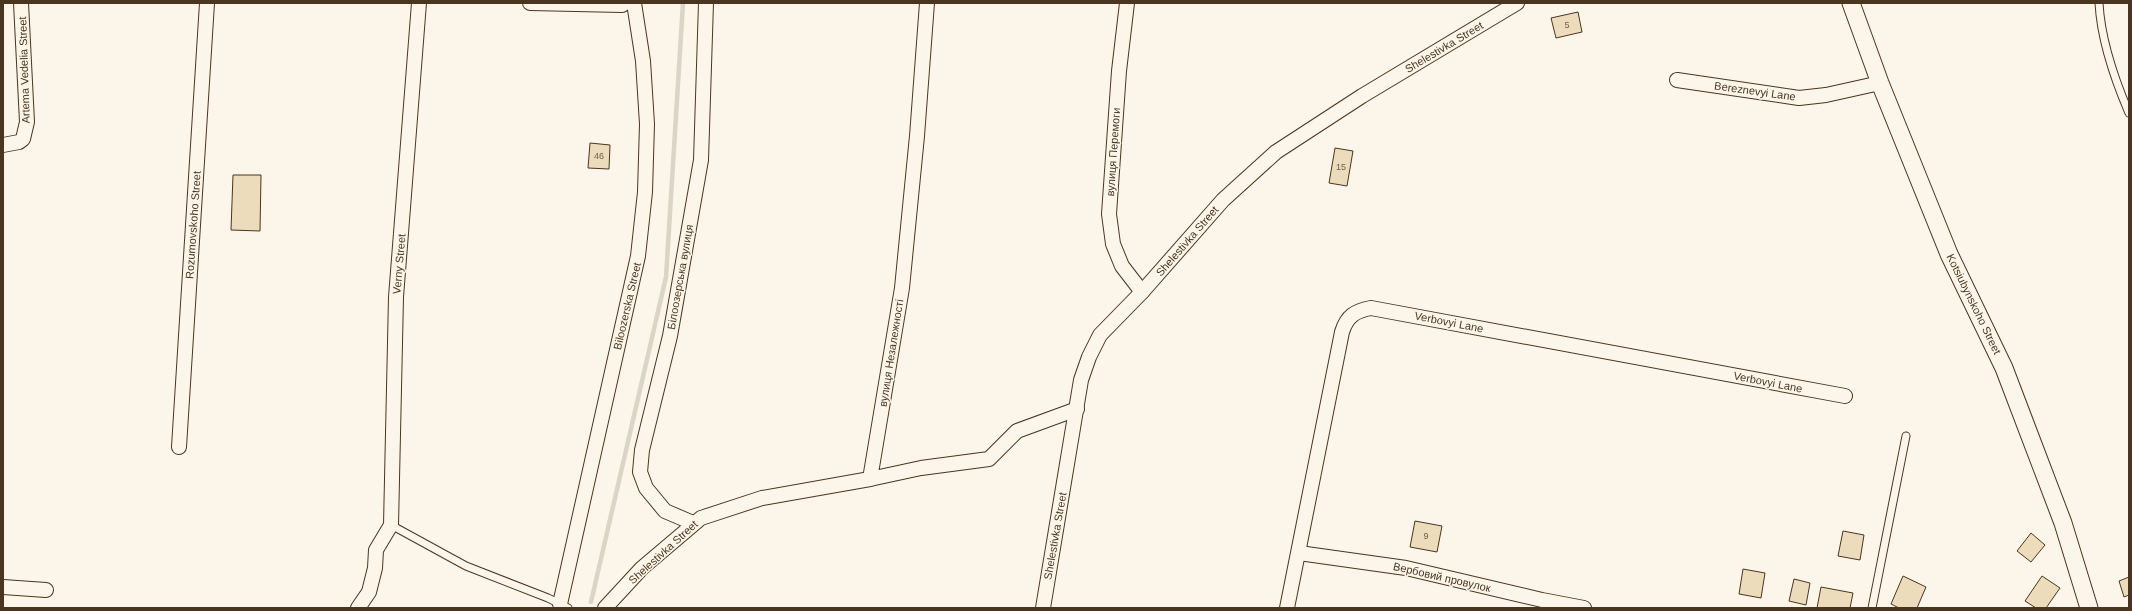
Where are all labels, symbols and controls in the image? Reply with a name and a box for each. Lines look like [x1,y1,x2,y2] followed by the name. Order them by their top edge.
[16,16,32,124] street label: Artema Vedelia Street
[1403,19,1485,75] street label: Shelestivka Street
[1564,20,1570,30] house number: 5
[1714,79,1796,103] street label: Bereznevyi Lane
[1104,107,1122,197] street label: вулиця Перемоги
[594,151,604,161] house number: 46
[1336,162,1346,172] house number: 15
[183,171,203,279] street label: Rozumovskoho Street
[1153,204,1221,278] street label: Shelestivka Street
[665,223,695,331] street label: Білоозерська вулиця
[390,233,408,295] street label: Verny Street
[1944,252,2004,356] street label: Kotsiubynskoho Street
[611,261,643,351] street label: Biloozerska Street
[877,298,905,408] street label: вулиця Незалежності
[1414,309,1484,335] street label: Verbovyi Lane
[1733,369,1803,395] street label: Verbovyi Lane
[1041,491,1069,581] street label: Shelestivka Street
[626,518,700,586] street label: Shelestivka Street
[1423,531,1429,541] house number: 9
[1392,560,1492,594] street label: Вербовий провулок

